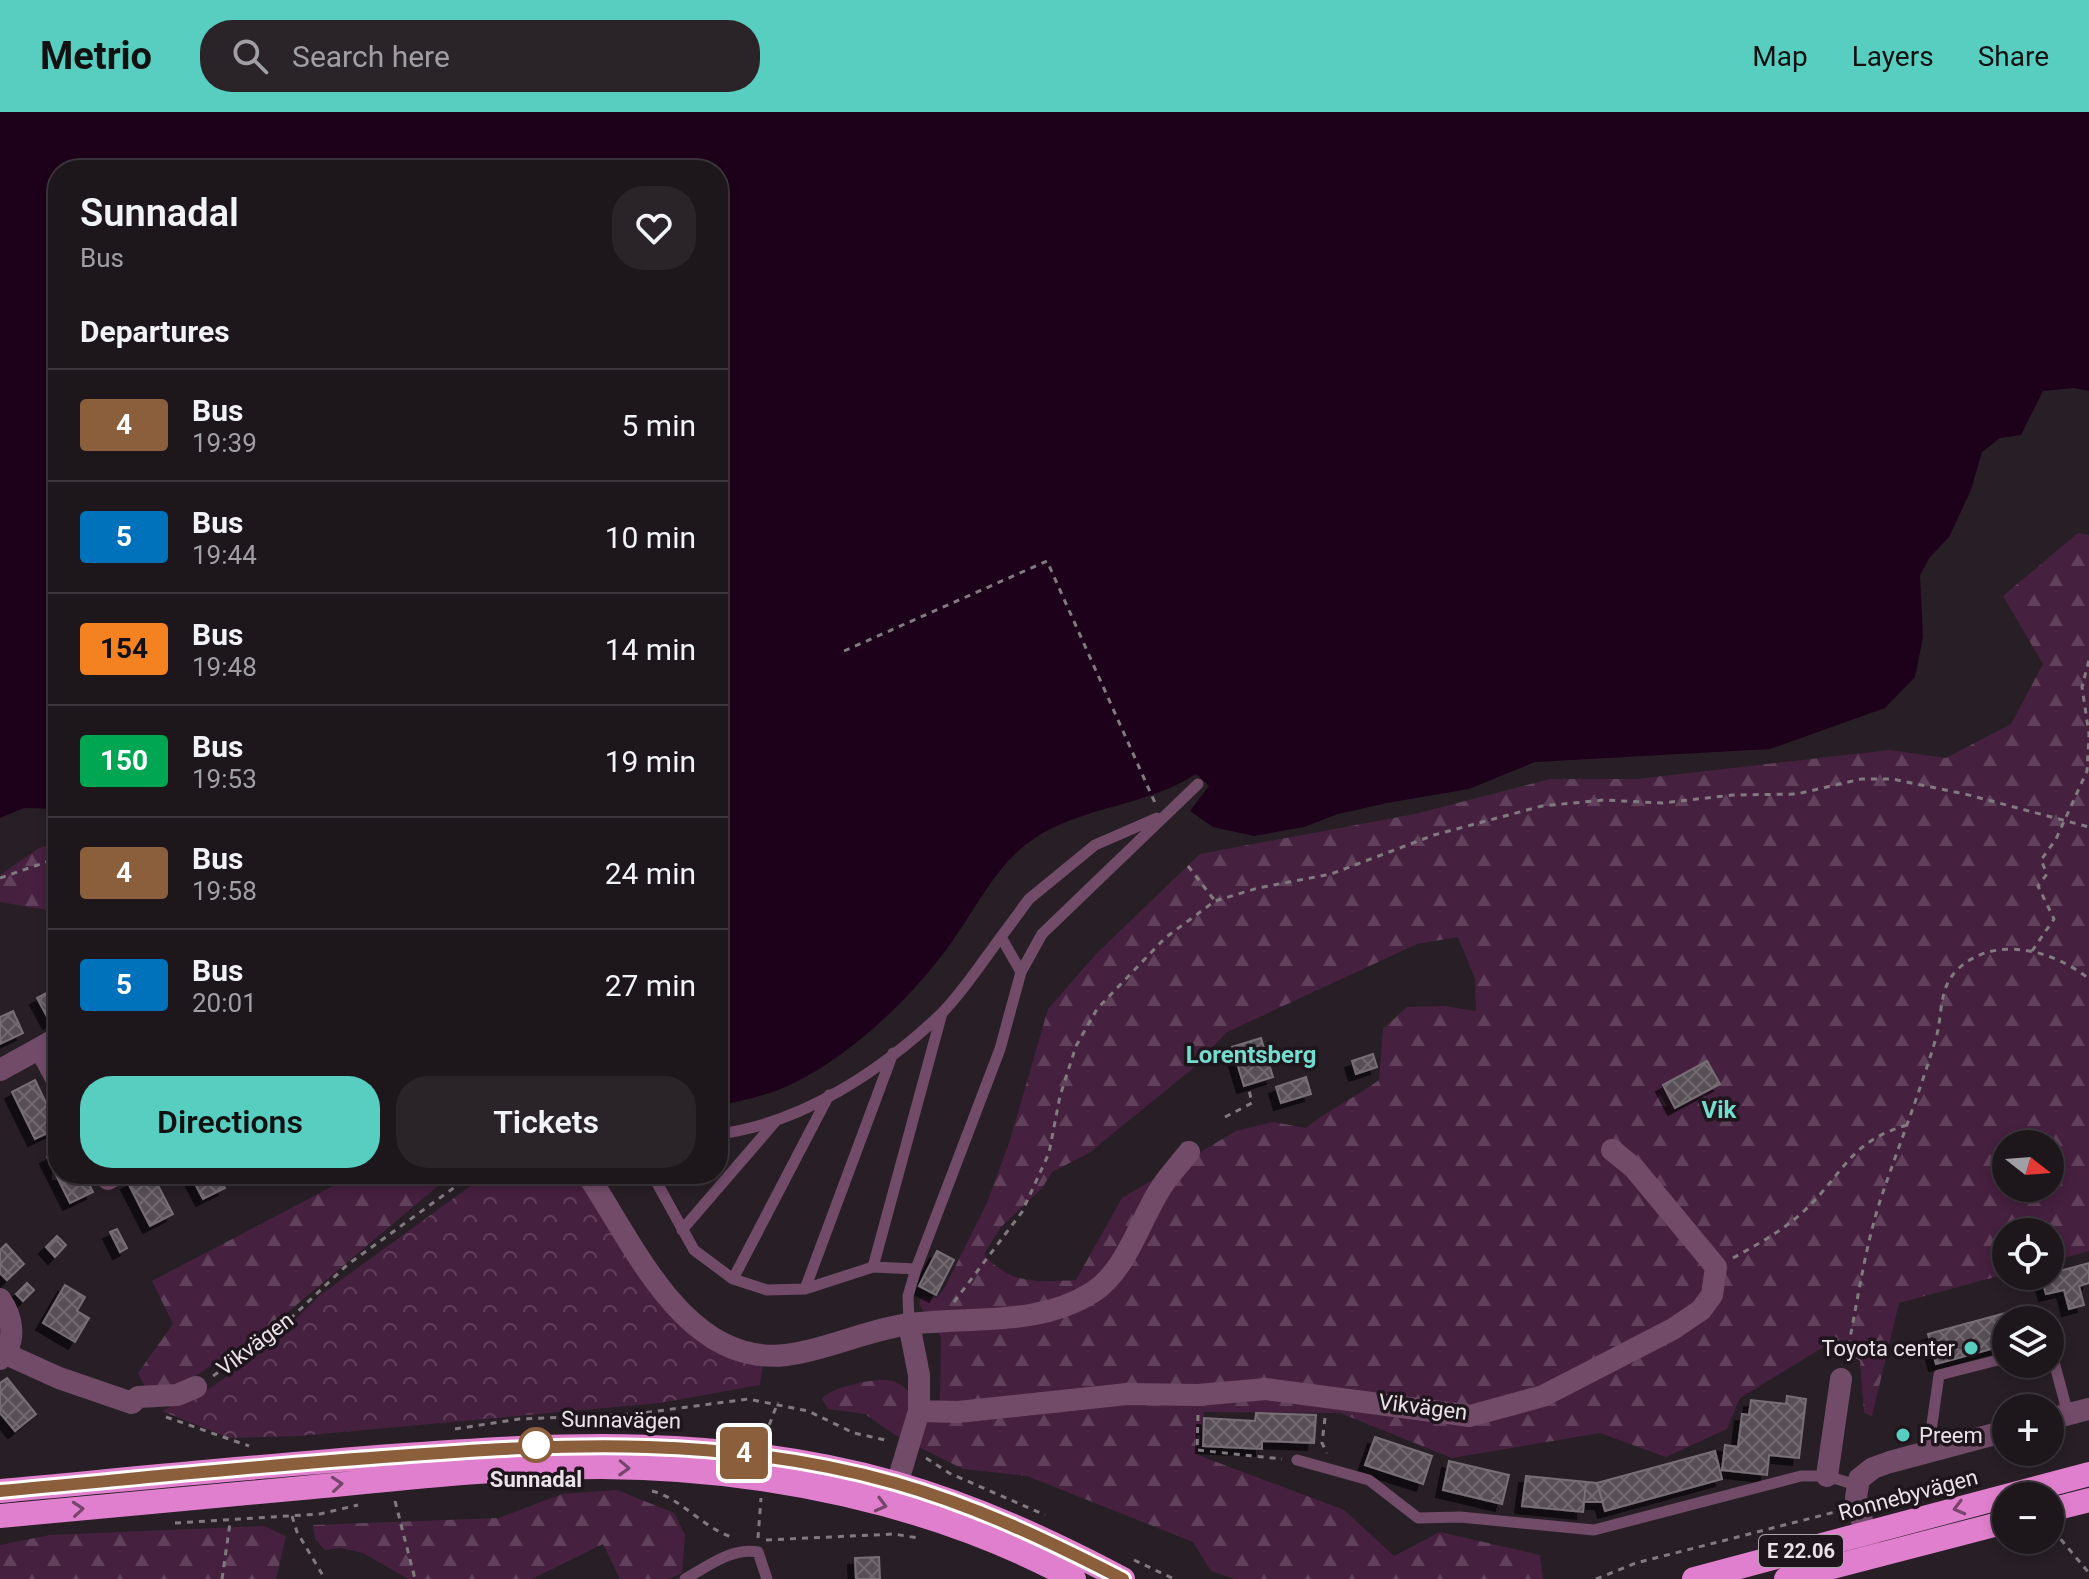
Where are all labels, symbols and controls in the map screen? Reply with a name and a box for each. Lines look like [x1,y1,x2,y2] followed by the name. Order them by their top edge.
[200,20,760,92] search box
[40,34,152,78] text: Metrio
[228,34,272,78] icon: search
[292,39,450,74] text: Search here
[1752,40,1808,73] text: Map
[1852,40,1934,73] text: Layers
[1978,40,2049,73] text: Share
[612,186,696,270] button: heart
[80,191,239,235] text: Sunnadal
[80,243,124,273] text: Bus
[80,314,230,349] text: Departures
[192,393,243,428] text: Bus
[116,408,132,441] text: 4
[622,408,696,443] text: 5 min
[192,428,257,458] text: 19:39
[192,505,243,540] text: Bus
[116,520,132,553] text: 5
[605,520,696,555] text: 10 min
[192,540,257,570] text: 19:44
[192,617,243,652] text: Bus
[100,632,148,665] text: 154
[605,632,696,667] text: 14 min
[192,652,257,682] text: 19:48
[192,729,243,764] text: Bus
[100,744,148,777] text: 150
[605,744,696,779] text: 19 min
[192,764,257,794] text: 19:53
[192,841,243,876] text: Bus
[116,856,132,889] text: 4
[605,856,696,891] text: 24 min
[192,876,257,906] text: 19:58
[192,953,243,988] text: Bus
[116,968,132,1001] text: 5
[605,968,696,1003] text: 27 min
[192,988,257,1018] text: 20:01
[1186,1041,1316,1069] district label: Lorentsberg
[80,1076,380,1168] button: Directions
[396,1076,696,1168] button: Tickets
[1702,1096,1738,1124] district label: Vik
[1992,1130,2064,1202] north arrow
[1992,1130,2064,1554] map controls
[1992,1218,2064,1290] button: locate
[1992,1306,2064,1378] button: layers
[212,1307,298,1381] street label: Vikvägen
[1821,1336,1956,1361] place label: Toyota center
[1962,1339,1980,1357] marker: Toyota center
[1377,1389,1469,1425] street label: Vikvägen
[1992,1394,2064,1466] button: +
[561,1406,681,1434] street label: Sunnavägen
[1919,1423,1983,1448] place label: Preem
[1894,1426,1912,1444] marker: Preem
[718,1427,770,1479] line badge: 4
[519,1428,553,1462] marker: Sunnadal
[736,1436,752,1469] text: 4
[618,1459,631,1476] one-way arrow
[1836,1464,1980,1526] street label: Ronnebyvägen
[490,1467,582,1492] place label: Sunnadal
[330,1476,343,1493] one-way arrow
[1992,1482,2064,1554] button: −
[873,1495,887,1512] one-way arrow
[1953,1499,1967,1516] one-way arrow
[72,1500,85,1517] one-way arrow
[1759,1535,1843,1567] road number: E 22.06

